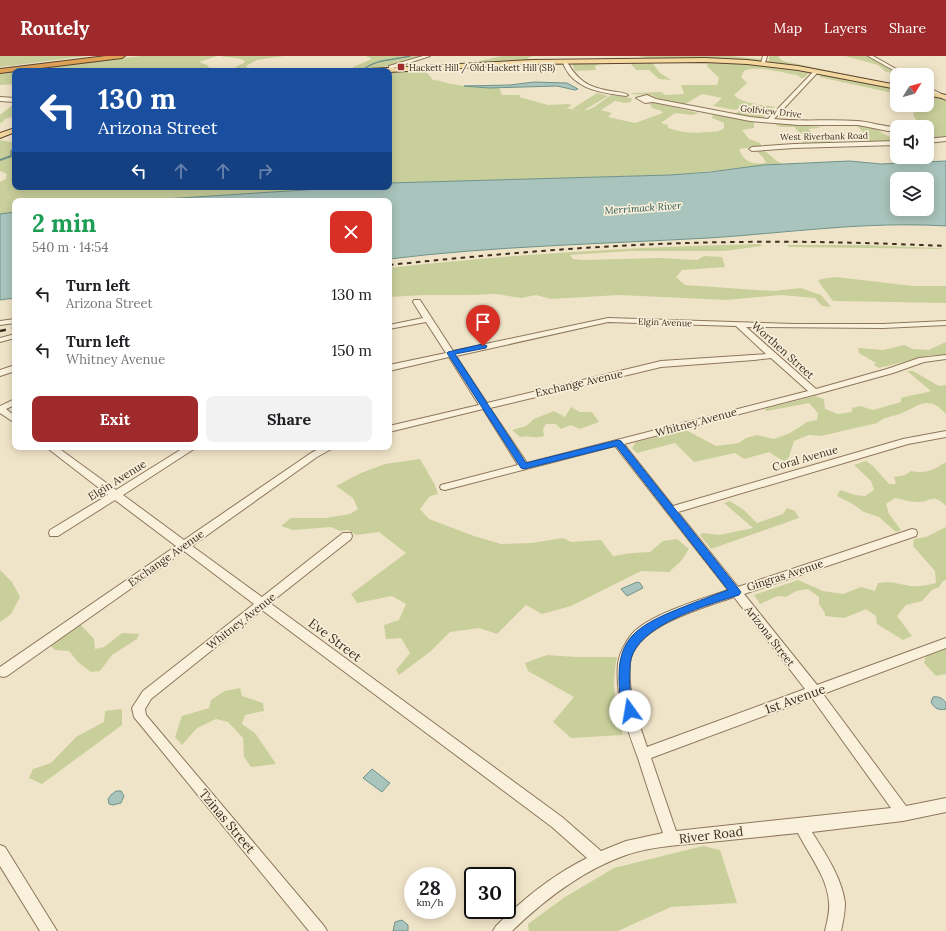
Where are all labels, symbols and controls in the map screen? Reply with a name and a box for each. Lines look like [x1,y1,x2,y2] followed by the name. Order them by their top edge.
[20,16,90,40] text: Routely
[774,19,802,37] text: Map
[824,19,867,37] text: Layers
[889,19,926,37] text: Share
[396,62,406,72] marker: Hackett Hill / Old Hackett Hill (SB)
[409,62,555,74] place label: Hackett Hill / Old Hackett Hill (SB)
[890,68,934,112] north arrow
[890,68,934,216] map controls
[98,81,176,117] text: 130 m
[32,84,84,136] icon: left
[740,102,802,120] street label: Golfview Drive
[98,116,218,139] text: Arizona Street
[890,120,934,164] button: sound
[780,130,869,142] street label: West Riverbank Road
[128,160,150,182] icon: left
[170,160,192,182] icon: ahead
[212,160,234,182] icon: ahead
[254,160,276,182] icon: right
[890,172,934,216] button: layers
[604,199,682,217] water label: Merrimack River
[32,208,96,239] text: 2 min
[330,211,372,253] button: close
[32,239,109,256] text: 540 m · 14:54
[66,276,130,295] text: Turn left
[32,283,54,305] icon: left
[332,285,372,304] text: 130 m
[66,295,152,312] text: Arizona Street
[466,305,500,346] pin
[472,311,494,333] icon: arrive
[638,316,692,328] street label: Elgin Avenue
[749,318,818,382] street label: Worthen Street
[66,332,130,351] text: Turn left
[32,339,54,361] icon: left
[332,341,372,360] text: 150 m
[66,351,165,368] text: Whitney Avenue
[534,366,624,400] street label: Exchange Avenue
[32,396,198,442] button: Exit
[206,396,372,442] button: Share
[654,404,738,440] street label: Whitney Avenue
[771,442,840,474] street label: Coral Avenue
[85,457,149,503] street label: Elgin Avenue
[125,527,207,589] street label: Exchange Avenue
[745,556,825,594] street label: Gingras Avenue
[204,590,278,652] street label: Whitney Avenue
[741,602,798,670] street label: Arizona Street
[305,615,365,665] street label: Eve Street
[762,680,828,718] street label: 1st Avenue
[609,690,651,732] position arrow
[195,785,259,857] street label: Tzinas Street
[678,823,744,847] street label: River Road
[464,867,516,919] speed limit sign: 30
[419,875,441,900] text: 28
[416,896,444,909] text: km/h

